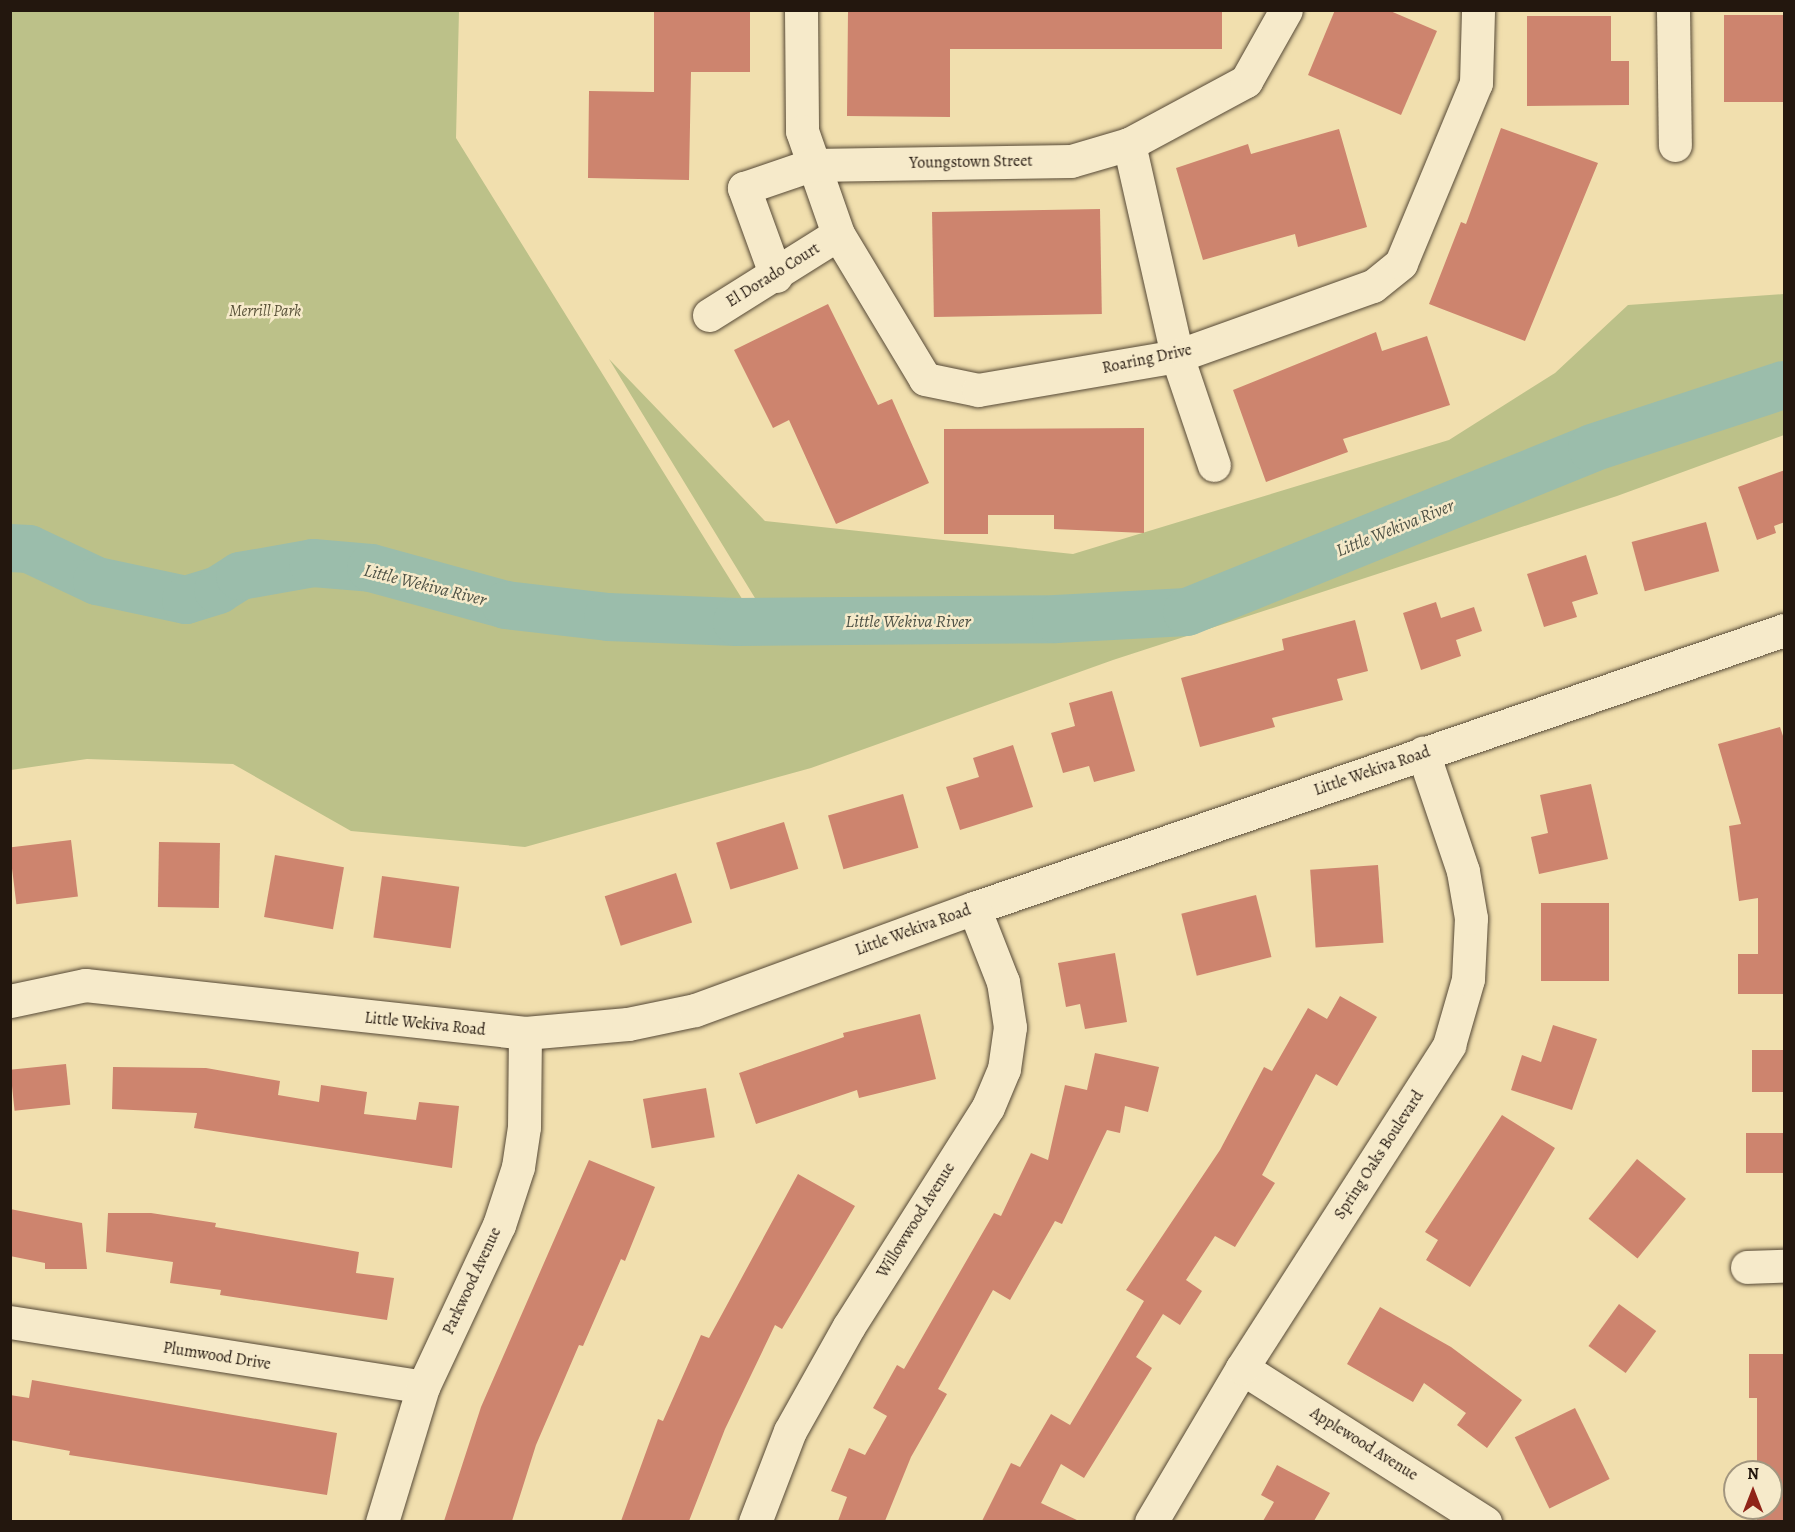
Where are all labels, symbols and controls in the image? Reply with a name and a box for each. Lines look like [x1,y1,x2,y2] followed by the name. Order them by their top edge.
[909,151,1033,173] street label: Youngstown Street
[723,239,823,311] street label: El Dorado Court
[229,301,301,321] park label: Merrill Park
[1100,340,1194,378] street label: Roaring Drive
[1333,494,1457,562] water label: Little Wekiva River
[362,559,488,611] water label: Little Wekiva River
[845,610,971,632] water label: Little Wekiva River
[1311,742,1433,800] street label: Little Wekiva Road
[853,900,973,960] street label: Little Wekiva Road
[364,1008,486,1040] street label: Little Wekiva Road
[1330,1087,1428,1223] street label: Spring Oaks Boulevard
[873,1159,959,1281] street label: Willowwood Avenue
[439,1224,505,1338] street label: Parkwood Avenue
[162,1338,272,1374] street label: Plumwood Drive
[1307,1403,1421,1485] street label: Applewood Avenue
[1723,1460,1783,1520] north arrow
[1747,1463,1759,1485] text: N

